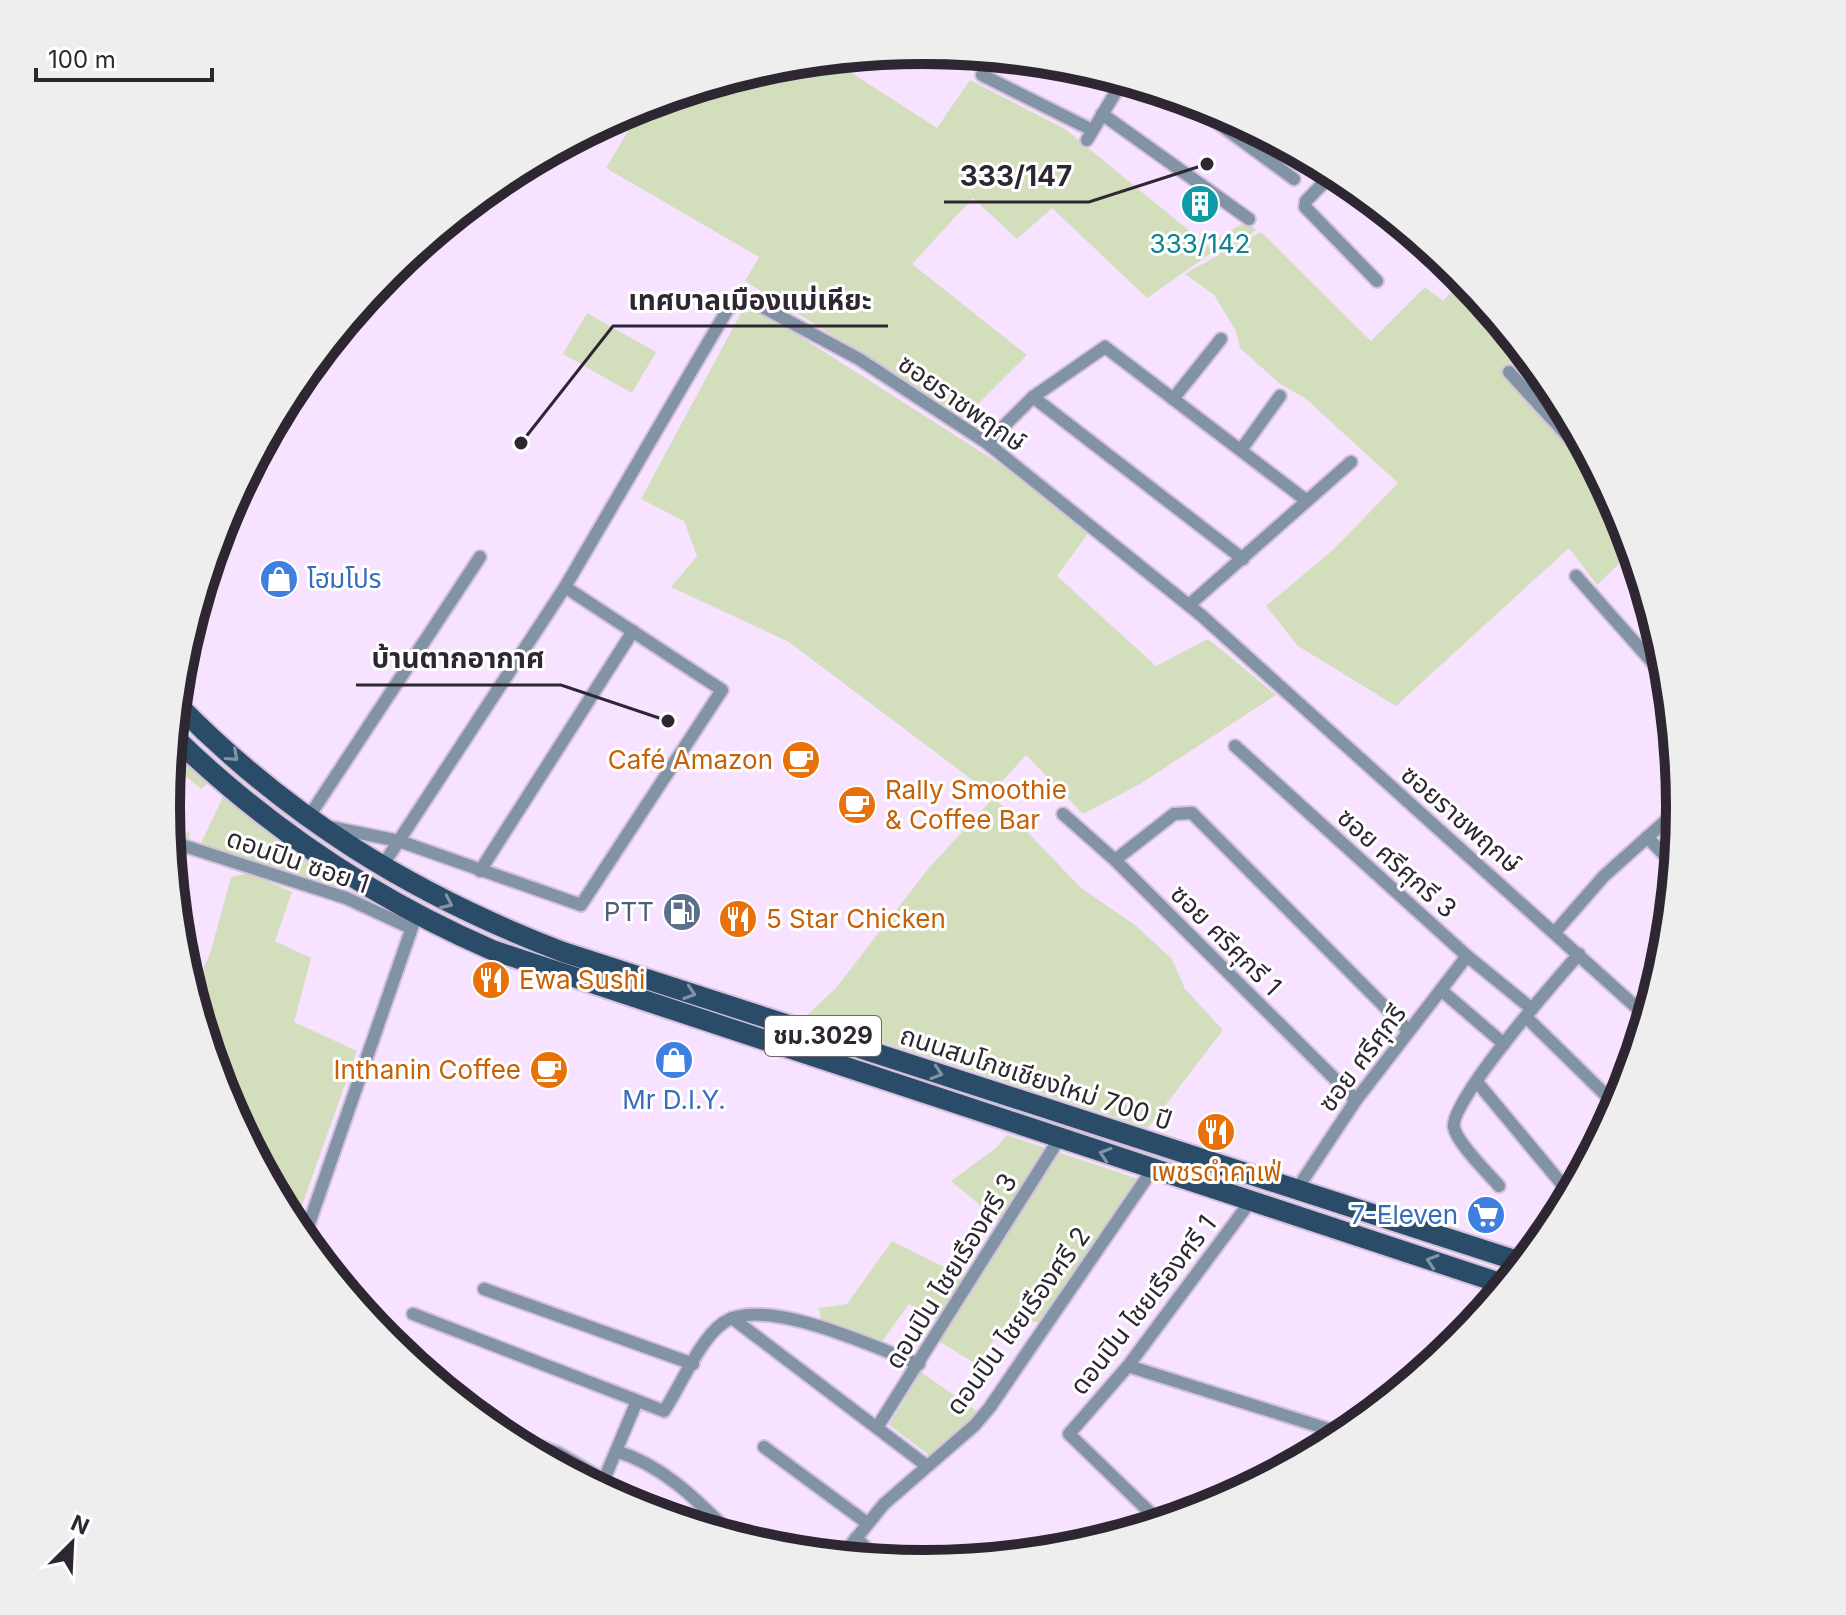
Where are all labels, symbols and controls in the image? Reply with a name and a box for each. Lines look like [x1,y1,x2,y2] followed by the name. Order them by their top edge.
[36,32,212,82] scale bar
[48,45,116,74] text: 100 m
[944,150,1089,202] callout: 333/147
[960,159,1072,193] text: 333/147
[1179,183,1221,225] building icon: 333/142
[1150,228,1250,259] place label: 333/142
[613,274,888,326] callout: เทศบาลเมืองแม่เหียะ
[628,283,872,317] text: เทศบาลเมืองแม่เหียะ
[893,347,1032,458] street label: ซอยราชพฤกษ์
[258,558,300,600] shop icon: โฮมโปร
[307,563,381,594] place label: โฮมโปร
[356,633,561,685] callout: บ้านตากอากาศ
[372,641,544,675] text: บ้านตากอากาศ
[780,739,822,781] cafe icon: Café Amazon
[608,744,773,775] place label: Café Amazon
[223,747,238,761] one-way arrow
[1395,758,1527,879] street label: ซอยราชพฤกษ์
[885,774,1067,835] place label: Rally Smoothie & Coffee Bar
[836,784,878,826] cafe icon: Rally Smoothie & Coffee Bar
[1331,801,1463,925] street label: ซอย ศรีศุกรี 3
[223,822,373,899] street label: ดอนปิน ซอย 1
[1164,878,1288,1002] street label: ซอย ศรีศุกรี 1
[661,891,703,933] fuel station icon: PTT
[438,893,453,909] one-way arrow
[604,896,654,927] place label: PTT
[717,898,759,940] restaurant icon: 5 Star Chicken
[766,903,946,934] place label: 5 Star Chicken
[470,959,512,1001] restaurant icon: Ewa Sushi
[519,964,645,995] place label: Ewa Sushi
[682,983,696,999] one-way arrow
[1311,998,1413,1118] street label: ซอย ศรีศุกรี
[765,1016,881,1056] road number: ชม.3029
[896,1019,1176,1136] street label: ถนนสมโภชเชียงใหม่ 700 ปี
[653,1039,695,1081] shop icon: Mr D.I.Y.
[528,1049,570,1091] cafe icon: Inthanin Coffee
[333,1054,521,1085] place label: Inthanin Coffee
[930,1064,944,1080] one-way arrow
[622,1084,726,1115] place label: Mr D.I.Y.
[1195,1111,1237,1153] restaurant icon: เพชรดำคาเฟ่
[1099,1147,1113,1163] one-way arrow
[1151,1156,1281,1187] place label: เพชรดำคาเฟ่
[878,1167,1023,1374] street label: ดอนปิน ไชยเรืองศรี 3
[1465,1194,1507,1236] supermarket icon: 7-Eleven
[1350,1199,1458,1230] place label: 7-Eleven
[1063,1209,1222,1401] street label: ดอนปิน ไชยเรืองศรี 1
[939,1221,1096,1421] street label: ดอนปิน ไชยเรืองศรี 2
[1426,1255,1440,1271] one-way arrow
[32,1503,112,1583] north arrow
[67,1509,93,1540] text: N

